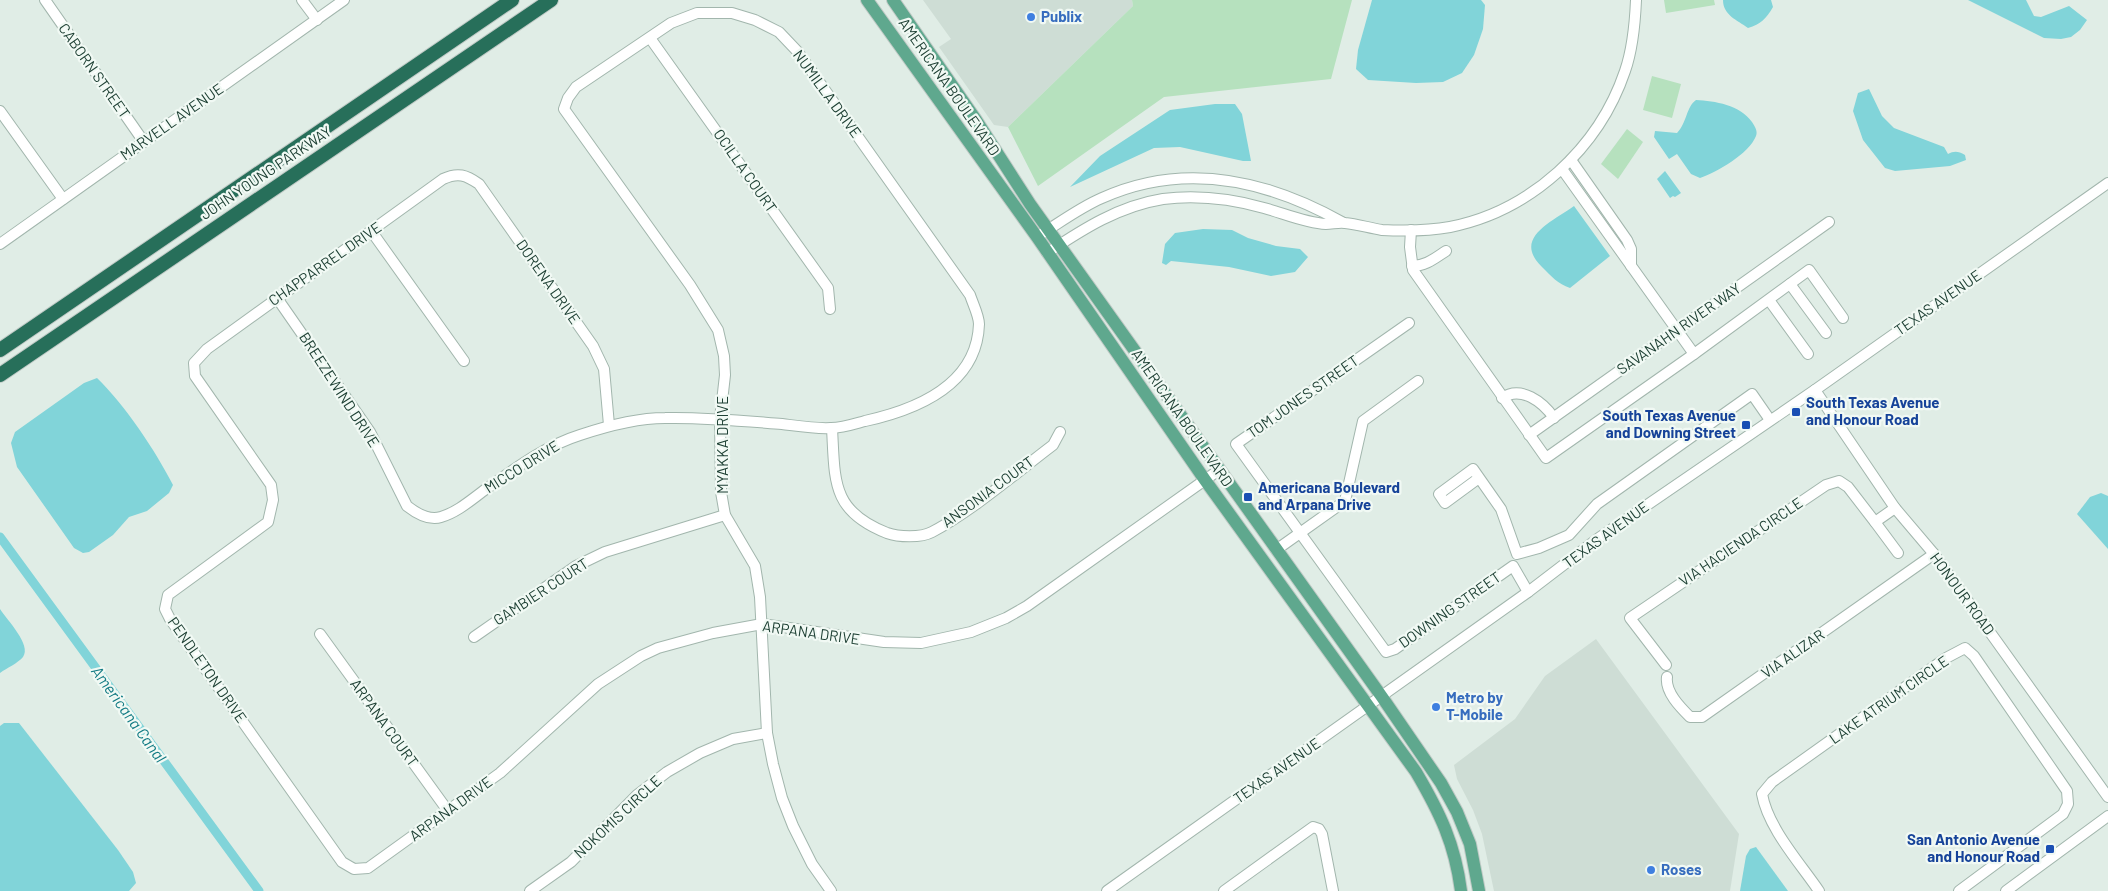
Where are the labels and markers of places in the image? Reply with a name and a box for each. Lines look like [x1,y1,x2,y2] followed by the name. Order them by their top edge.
[1041,7,1082,25] place label: Publix
[1025,11,1037,23] marker: Publix
[1806,393,1940,428] place label: South Texas Avenue and Honour Road
[1602,406,1736,441] place label: South Texas Avenue and Downing Street
[1790,406,1802,418] marker: South Texas Avenue and Honour Road
[1740,419,1752,431] marker: South Texas Avenue and Downing Street
[1258,478,1400,513] place label: Americana Boulevard and Arpana Drive
[1242,491,1254,503] marker: Americana Boulevard and Arpana Drive
[1446,688,1504,723] place label: Metro by T-Mobile
[1430,701,1442,713] marker: Metro by T-Mobile
[1907,830,2040,865] place label: San Antonio Avenue and Honour Road
[2044,843,2056,855] marker: San Antonio Avenue and Honour Road
[1661,860,1702,878] place label: Roses
[1645,864,1657,876] marker: Roses

